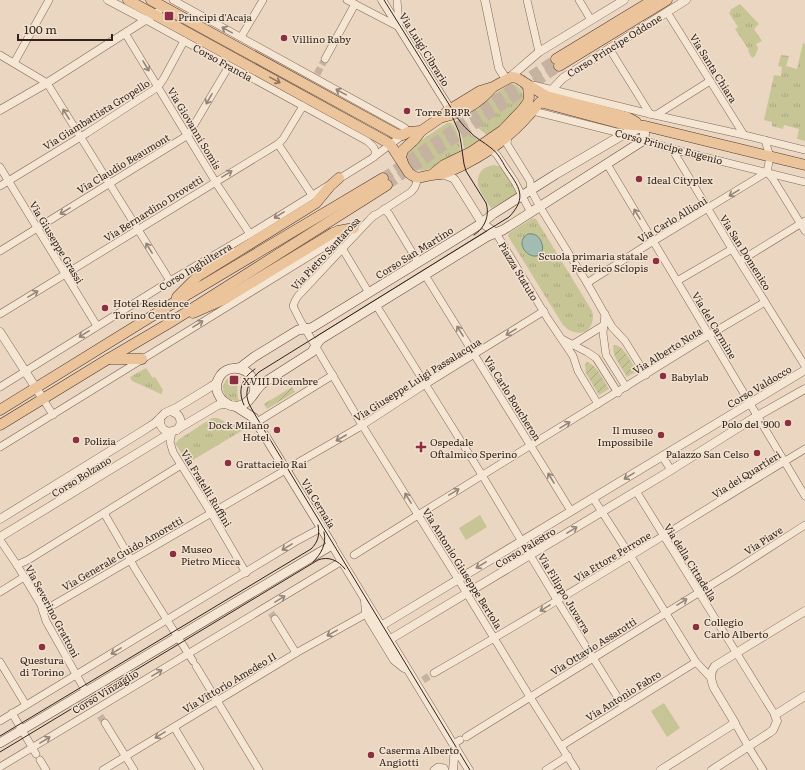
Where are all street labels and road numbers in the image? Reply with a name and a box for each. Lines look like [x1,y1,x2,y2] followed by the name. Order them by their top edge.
[396,9,454,89] street label: Via Luigi Cibrario
[564,10,664,80] street label: Corso Principe Oddone
[687,31,742,106] street label: Via Santa Chiara
[190,39,256,85] street label: Corso Francia
[40,75,152,153] street label: Via Giambattista Gropello
[165,84,226,172] street label: Via Giovanni Somis
[613,124,725,168] street label: Corso Principe Eugenio
[74,129,172,197] street label: Via Claudio Beaumont
[100,171,206,245] street label: Via Bernardino Drovetti
[634,192,710,246] street label: Via Carlo Allioni
[26,198,88,287] street label: Via Giuseppe Grassi
[717,211,775,293] street label: Via San Domenico
[287,212,364,293] street label: Via Pietro Santarosa
[372,222,456,282] street label: Corso San Martino
[155,238,235,294] street label: Corso Inghilterra
[495,239,543,304] street label: Piazza Statuto
[689,289,741,361] street label: Via del Carmine
[629,322,705,377] street label: Via Alberto Nota
[350,333,484,425] street label: Via Giuseppe Luigi Passalacqua
[481,352,546,444] street label: Via Carlo Boucheron
[724,361,794,411] street label: Corso Valdocco
[709,446,784,501] street label: Via dei Quartieri
[178,447,236,530] street label: Via Fratelli Ruffini
[48,452,114,500] street label: Corso Bolzano
[298,475,340,531] street label: Via Cernaia
[420,505,507,632] street label: Via Antonio Giuseppe Bertola
[59,512,186,594] street label: Via Generale Guido Amoretti
[661,520,721,604] street label: Via della Cittadella
[741,522,785,558] street label: Via Piave
[492,523,558,571] street label: Corso Palestro
[571,527,653,585] street label: Via Ettore Perrone
[535,550,595,637] street label: Via Filippo Juvarra
[22,562,84,661] street label: Via Severino Grattoni
[547,613,640,679] street label: Via Ottavio Assarotti
[179,648,279,716] street label: Via Vittorio Amedeo II
[69,665,141,717] street label: Corso Vinzaglio
[582,666,664,724] street label: Via Antonio Fabro

